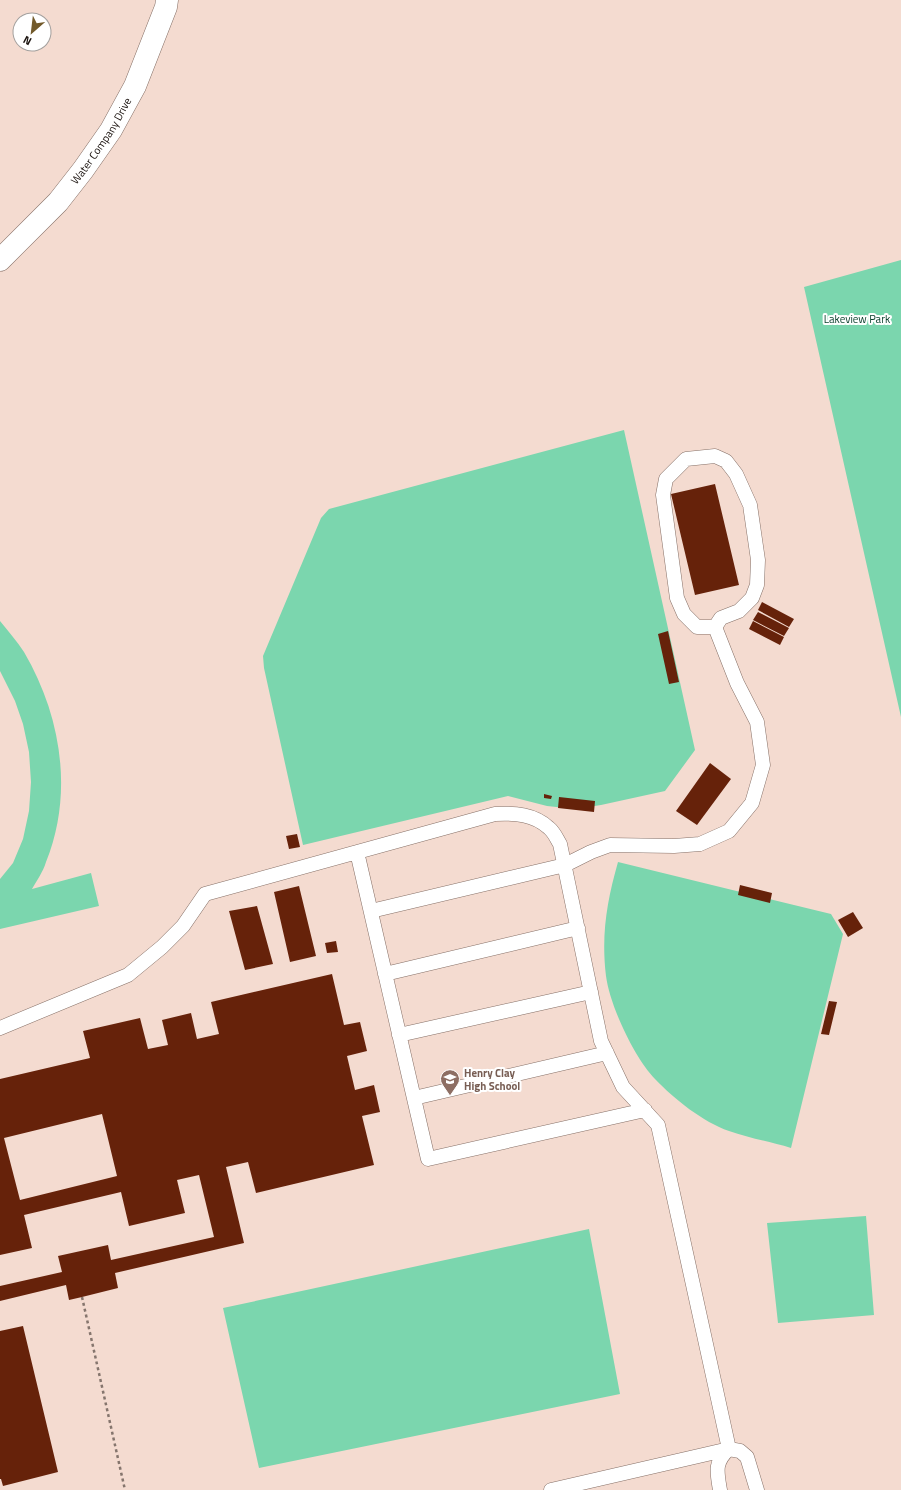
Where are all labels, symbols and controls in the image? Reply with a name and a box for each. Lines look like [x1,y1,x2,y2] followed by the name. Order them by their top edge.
[12,12,52,52] north arrow
[20,32,34,50] text: N
[67,94,135,188] street label: Water Company Drive
[824,311,891,327] park label: Lakeview Park
[464,1065,520,1094] place label: Henry Clay High School
[439,1068,461,1096] school or university icon: Henry Clay High School

